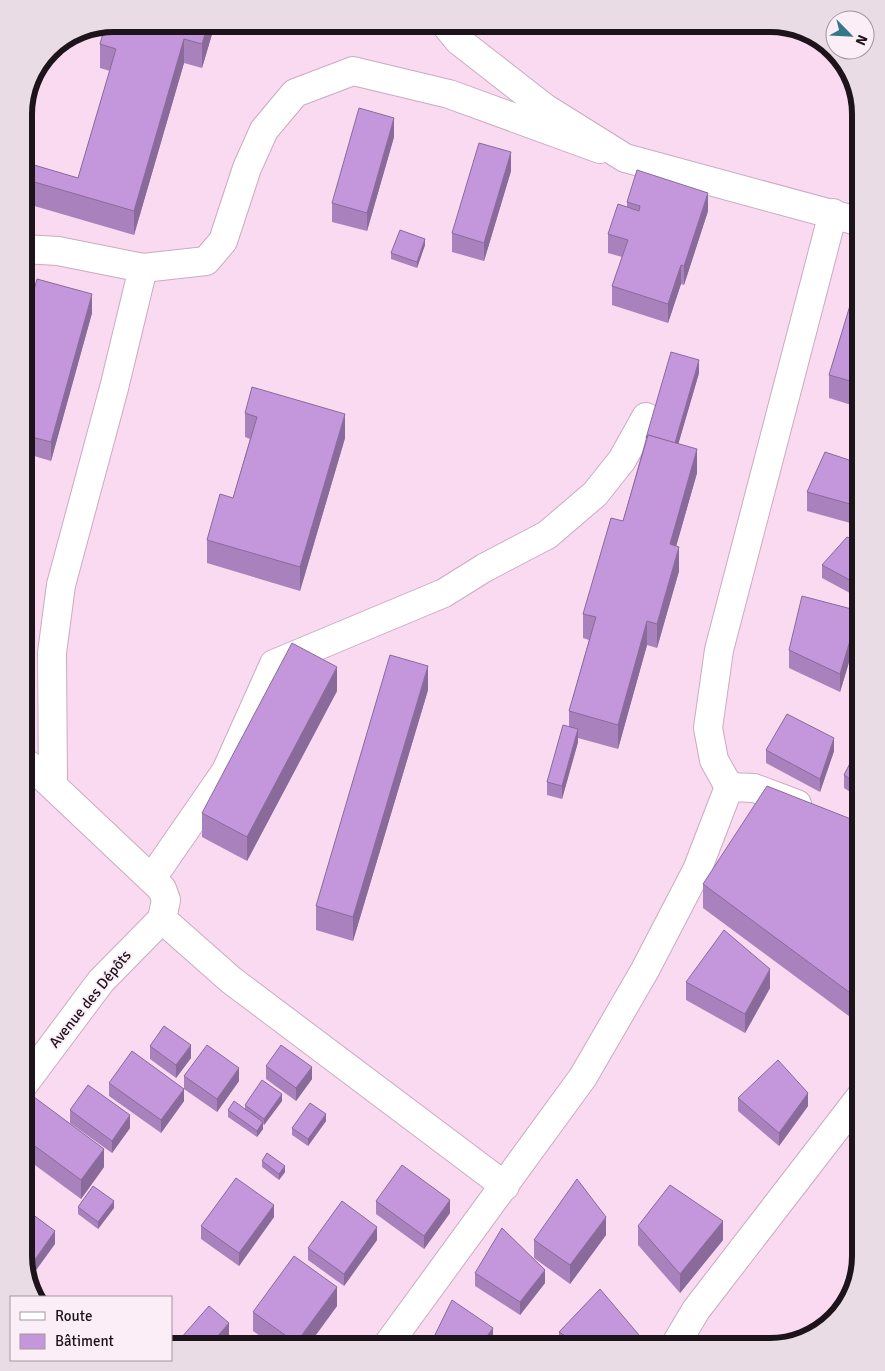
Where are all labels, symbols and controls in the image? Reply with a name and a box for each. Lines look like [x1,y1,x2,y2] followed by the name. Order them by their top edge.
[825,10,875,60] north arrow
[852,32,871,48] text: N
[45,946,135,1051] street label: Avenue des Dépôts
[10,1296,172,1361] legend
[55,1307,92,1325] text: Route
[55,1332,114,1350] text: Bâtiment

